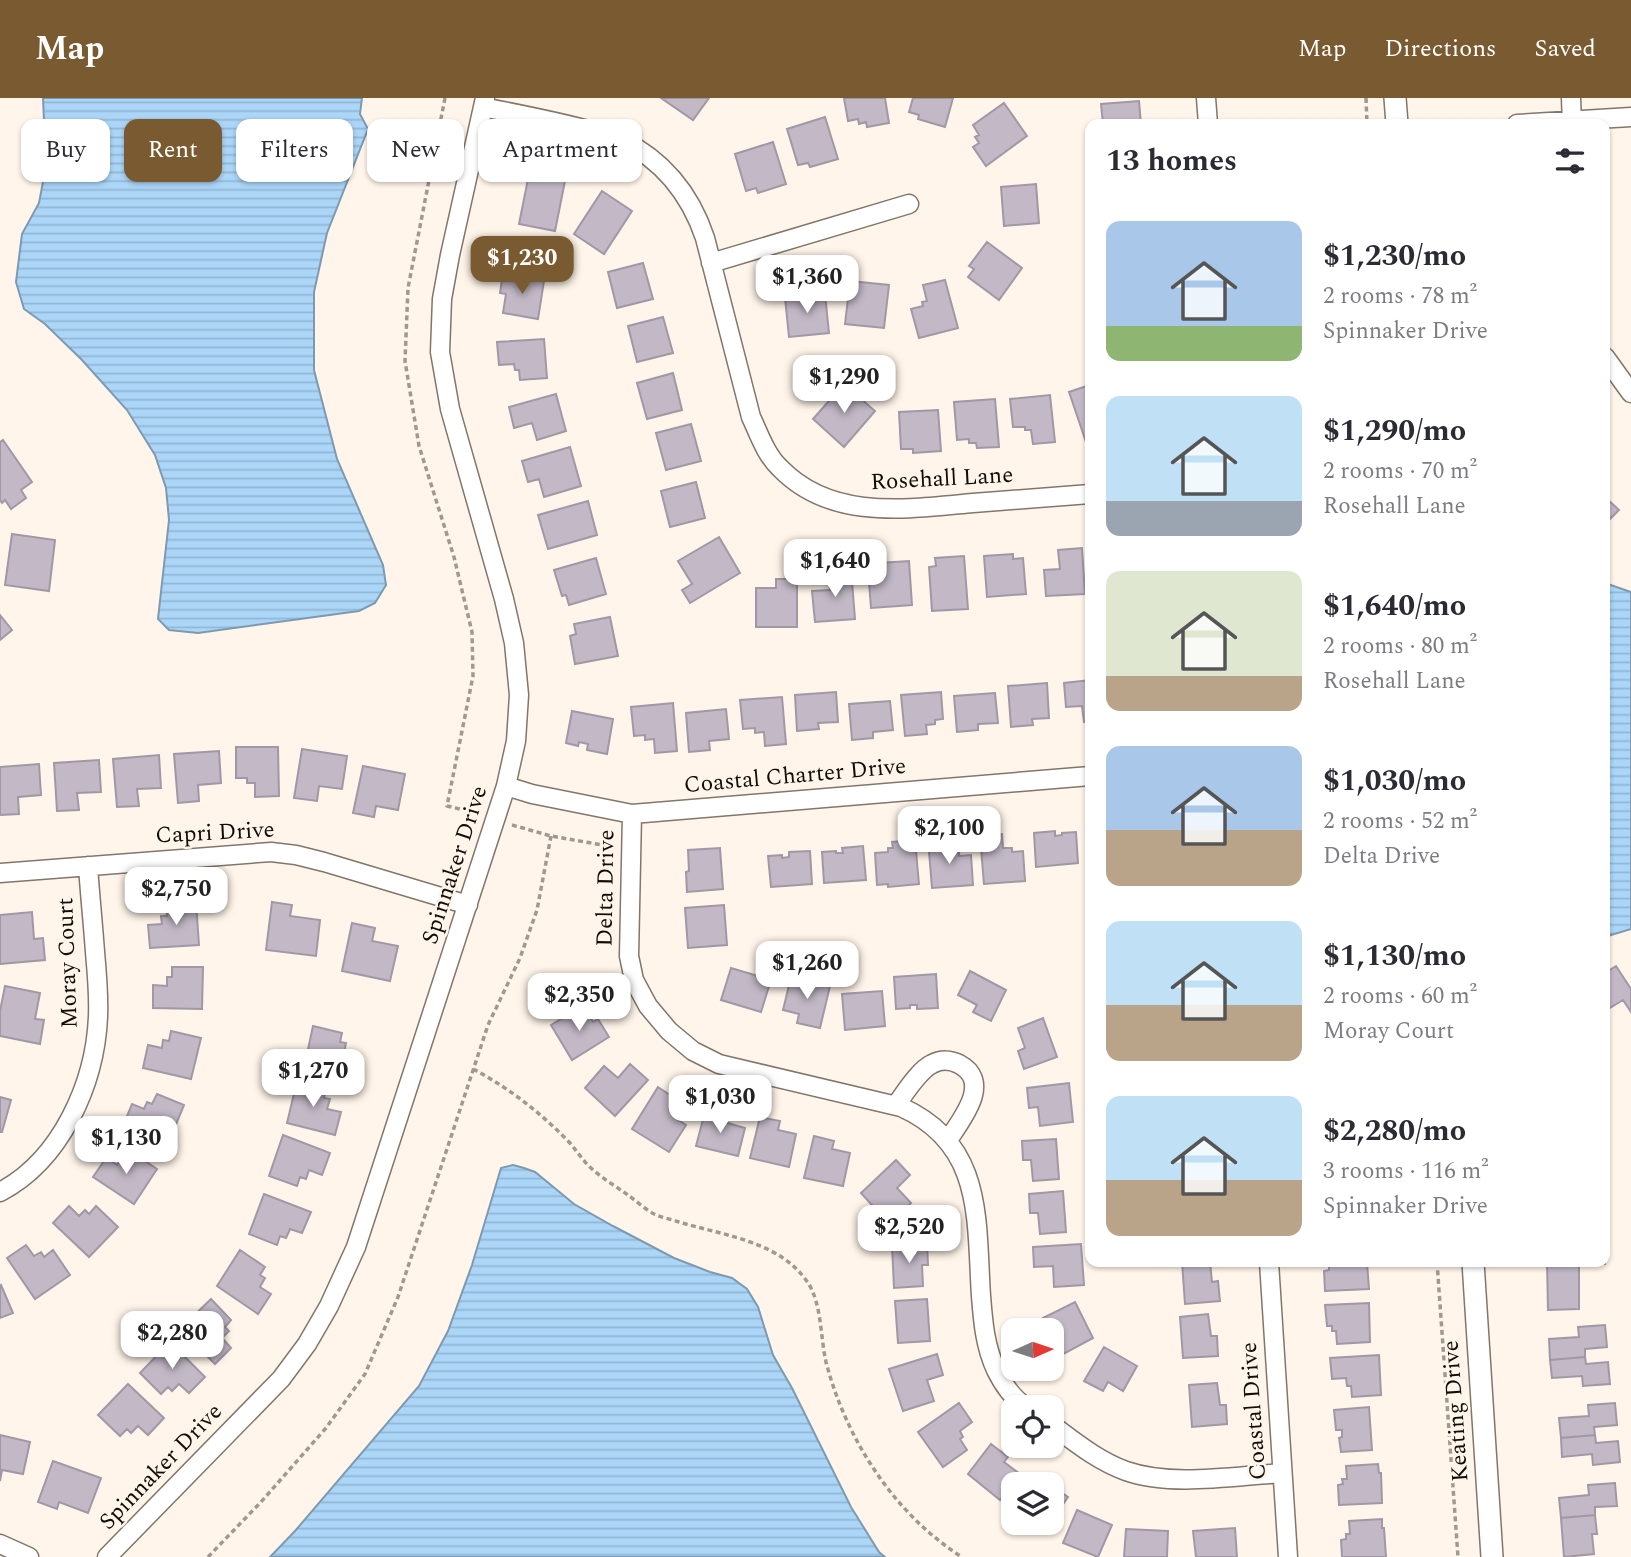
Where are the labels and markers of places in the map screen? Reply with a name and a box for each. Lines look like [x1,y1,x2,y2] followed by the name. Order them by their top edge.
[465,236,579,296] pin: $1,230
[750,256,864,315] pin: $1,360
[787,356,901,415] pin: $1,290
[778,540,892,599] pin: $1,640
[892,806,1006,866] pin: $2,100
[119,868,233,927] pin: $2,750
[750,942,864,1001] pin: $1,260
[522,974,636,1033] pin: $2,350
[256,1049,370,1109] pin: $1,270
[663,1076,777,1135] pin: $1,030
[69,1116,183,1176] pin: $1,130
[852,1206,966,1265] pin: $2,520
[115,1312,229,1371] pin: $2,280

